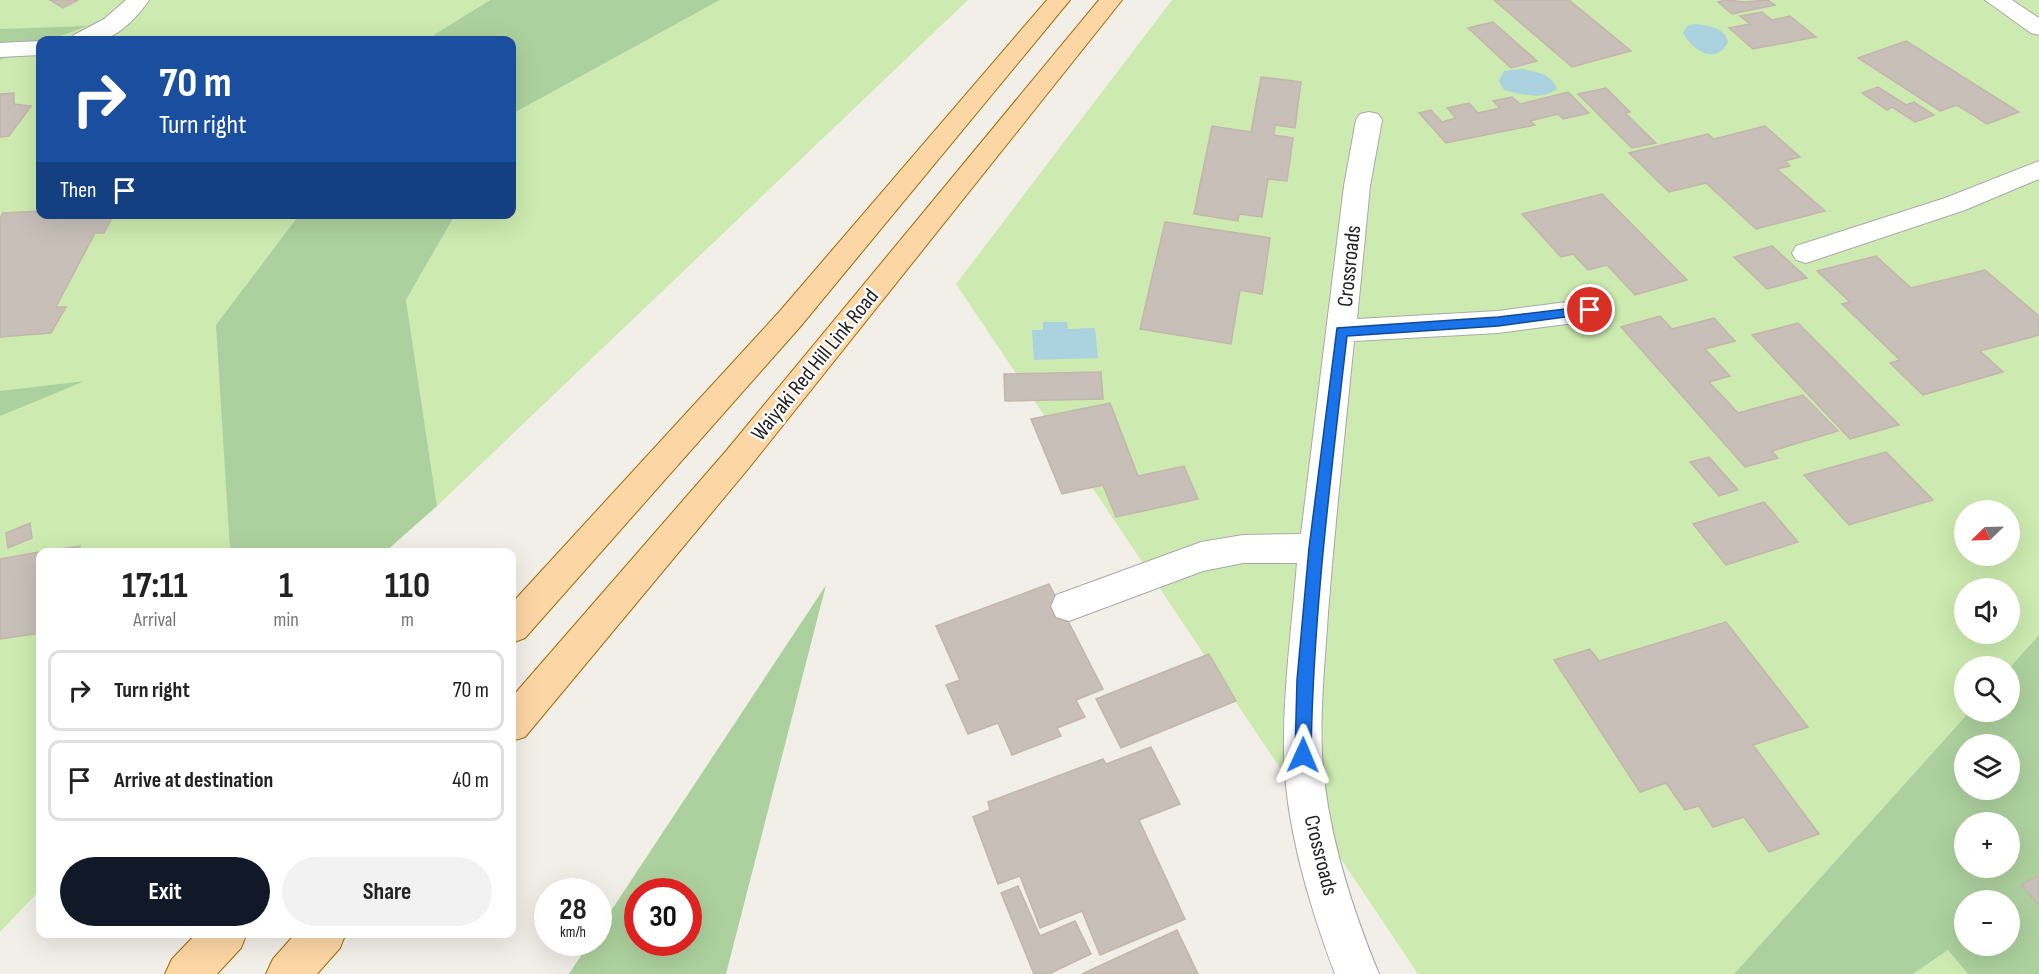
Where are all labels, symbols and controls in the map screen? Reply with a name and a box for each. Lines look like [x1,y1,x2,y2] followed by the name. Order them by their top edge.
[159,58,232,109] text: 70 m
[60,60,138,138] icon: right
[159,109,246,141] text: Turn right
[108,174,141,207] icon: arrive
[60,177,96,204] text: Then
[1332,224,1367,308] street label: Crossroads
[746,284,885,446] street label: Waiyaki Red Hill Link Road
[1564,284,1615,335] pin
[1573,293,1606,326] icon: arrive
[1954,500,2020,566] north arrow
[1954,500,2020,956] map controls
[122,565,188,608] text: 17:11
[279,565,293,608] text: 1
[385,565,430,608] text: 110
[1954,578,2020,644] button: sound
[133,608,176,632] text: Arrival
[274,608,299,632] text: min
[401,608,414,632] text: m
[1954,656,2020,722] button: search
[63,674,96,707] icon: right
[114,677,190,704] text: Turn right
[453,677,489,704] text: 70 m
[1271,723,1335,787] position arrow
[1954,734,2020,800] button: layers
[63,764,96,797] icon: arrive
[114,767,273,794] text: Arrive at destination
[452,767,489,794] text: 40 m
[1298,812,1344,898] street label: Crossroads
[1954,812,2020,878] button: +
[60,857,270,926] button: Exit
[282,857,492,926] button: Share
[624,878,702,956] speed limit sign: 30
[1954,890,2020,956] button: −
[559,892,587,928] text: 28
[560,923,586,942] text: km/h

